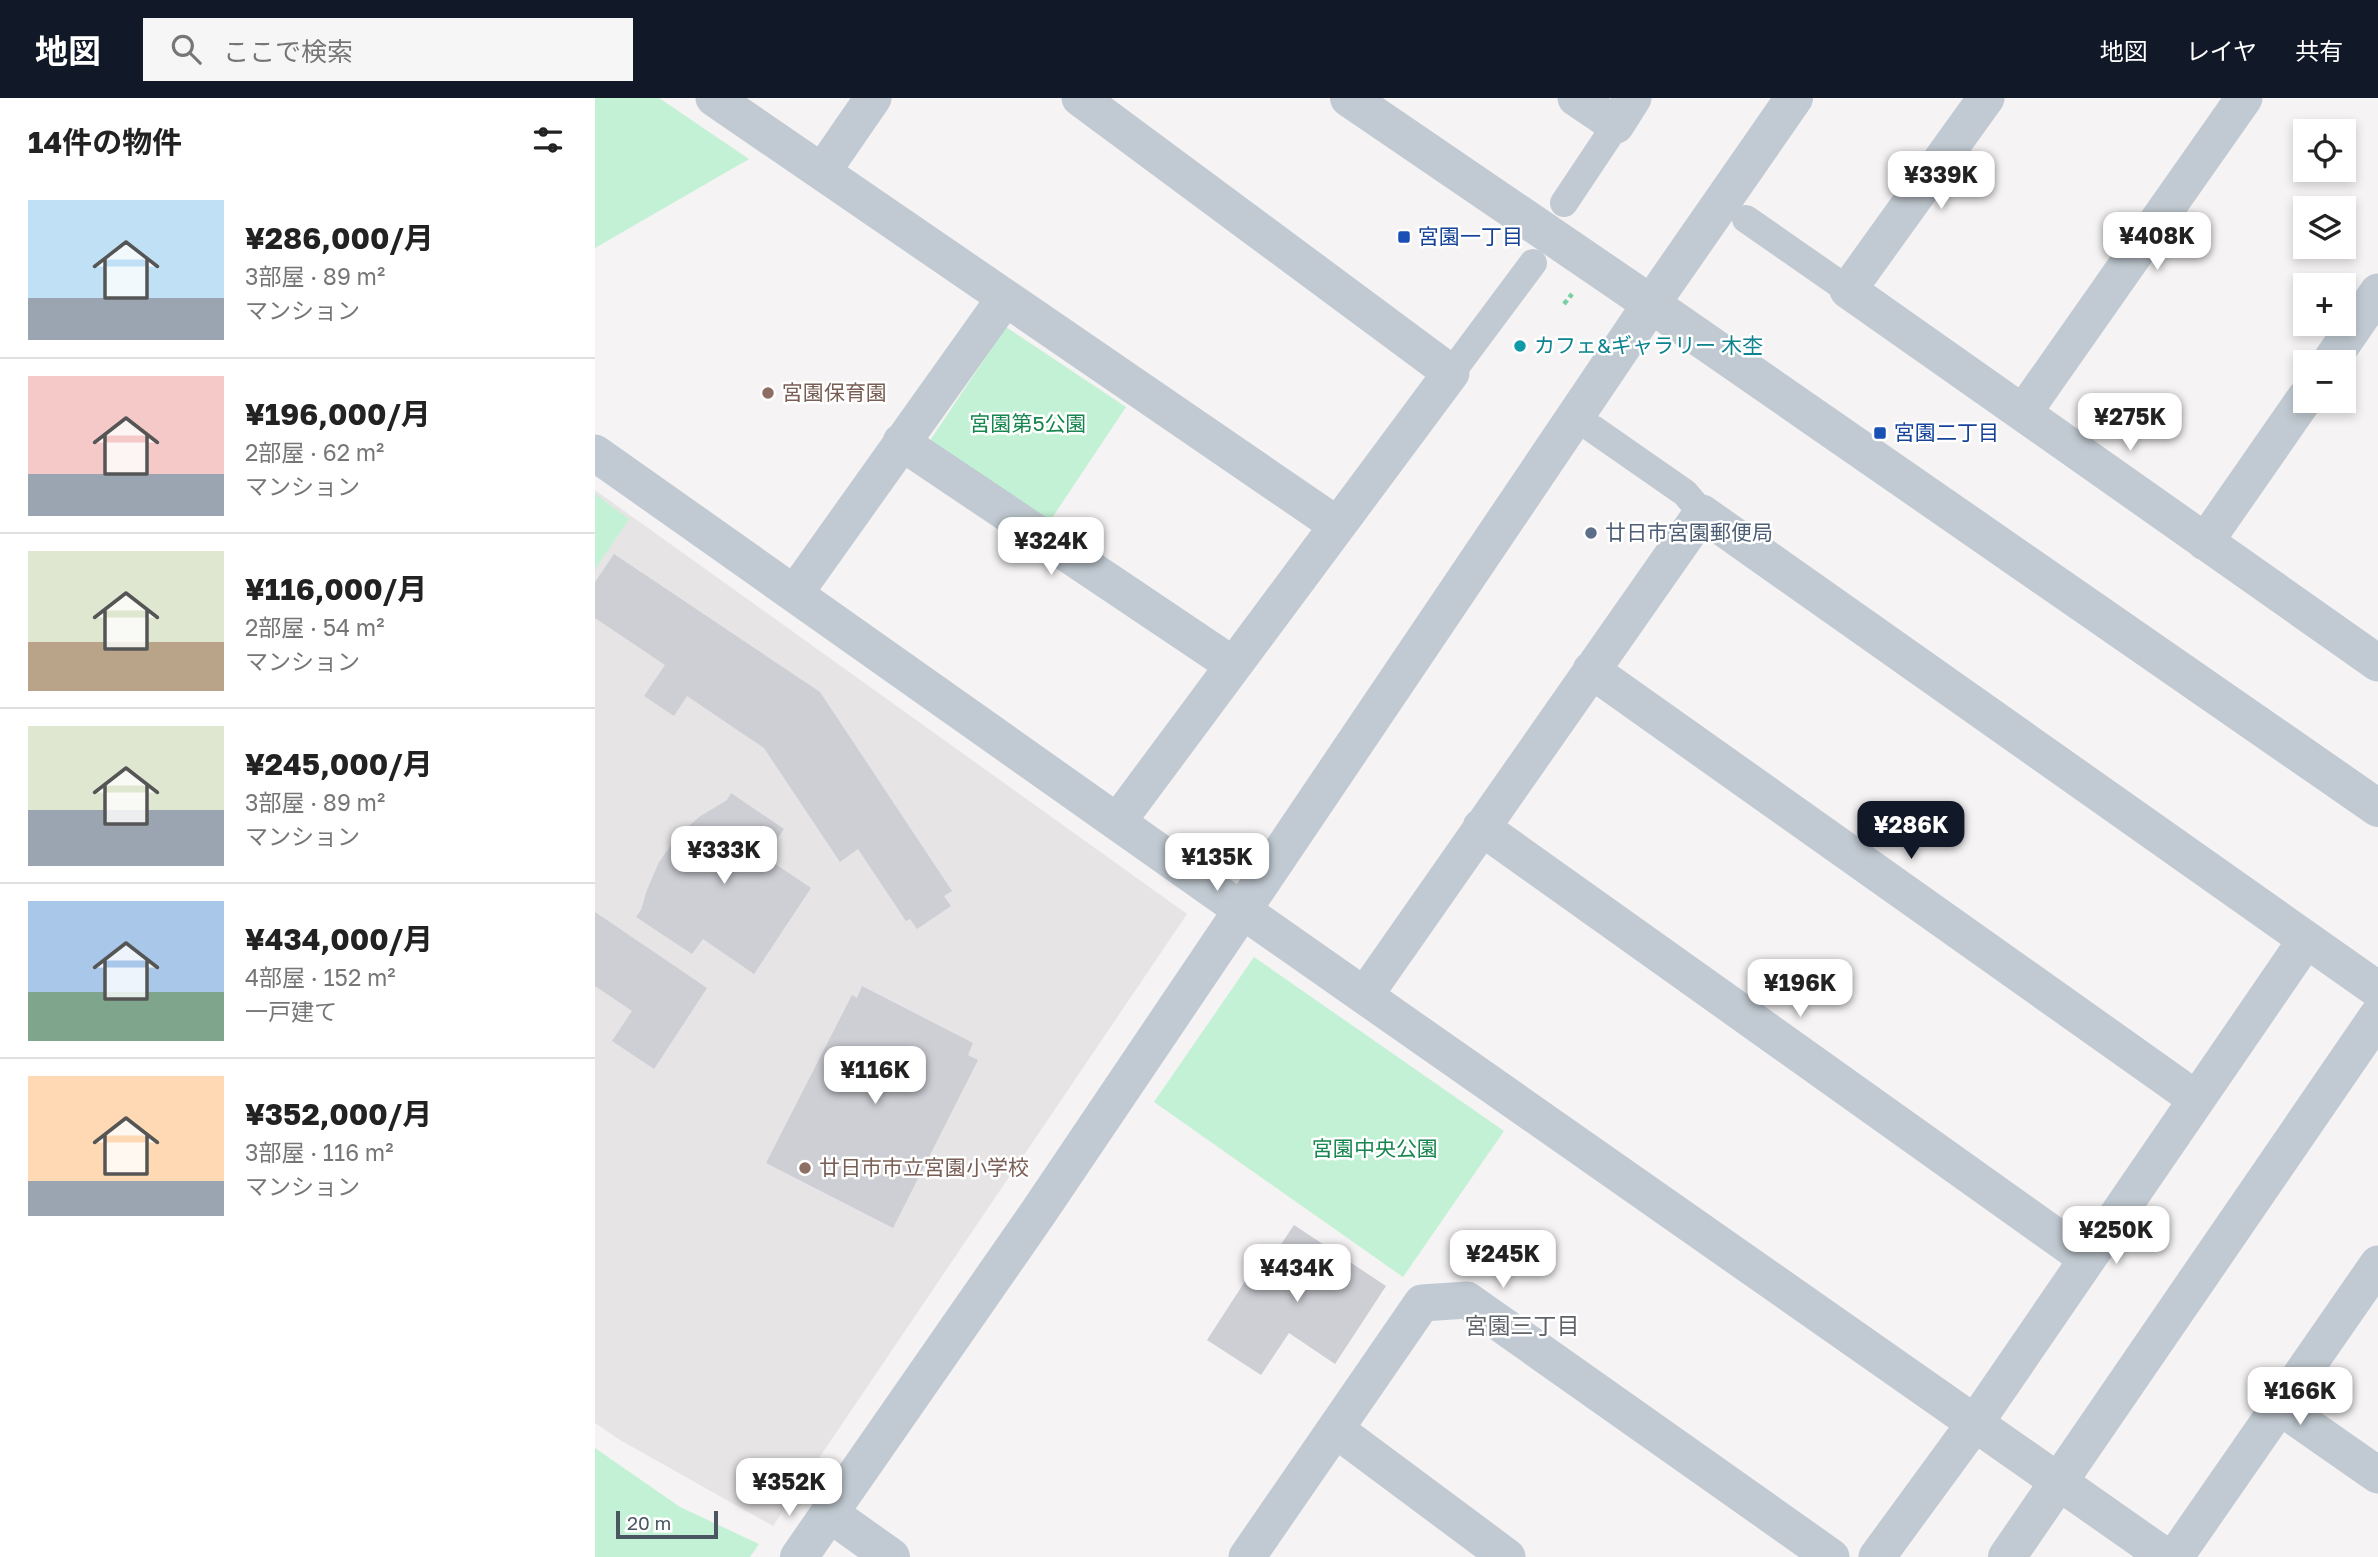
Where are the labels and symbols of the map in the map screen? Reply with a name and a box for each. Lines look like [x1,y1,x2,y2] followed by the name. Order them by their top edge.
[1892,152,1990,211] pin: ¥339K
[2108,212,2206,272] pin: ¥408K
[1418,223,1523,249] place label: 宮園一丁目
[1396,229,1412,245] marker: 宮園一丁目
[1534,332,1763,358] place label: カフェ&ギャラリー 木杢
[1512,338,1528,354] marker: カフェ&ギャラリー 木杢
[782,379,887,405] place label: 宮園保育園
[760,385,776,401] marker: 宮園保育園
[2081,394,2179,453] pin: ¥275K
[969,410,1087,436] park label: 宮園第5公園
[1894,419,1999,445] place label: 宮園二丁目
[1872,425,1888,441] marker: 宮園二丁目
[1002,518,1100,577] pin: ¥324K
[1605,519,1773,545] place label: 廿日市宮園郵便局
[1583,525,1599,541] marker: 廿日市宮園郵便局
[1862,802,1960,861] pin: ¥286K
[675,826,773,886] pin: ¥333K
[1168,834,1266,893] pin: ¥135K
[1751,960,1849,1019] pin: ¥196K
[826,1046,924,1106] pin: ¥116K
[1312,1135,1438,1161] park label: 宮園中央公園
[819,1154,1029,1180] place label: 廿日市市立宮園小学校
[797,1160,813,1176] marker: 廿日市市立宮園小学校
[2067,1206,2165,1266] pin: ¥250K
[1454,1230,1552,1290] pin: ¥245K
[1248,1244,1346,1304] pin: ¥434K
[1465,1311,1580,1339] district label: 宮園三丁目
[2251,1368,2349,1427] pin: ¥166K
[740,1458,838,1518] pin: ¥352K
[616,1508,717,1540] scale bar

